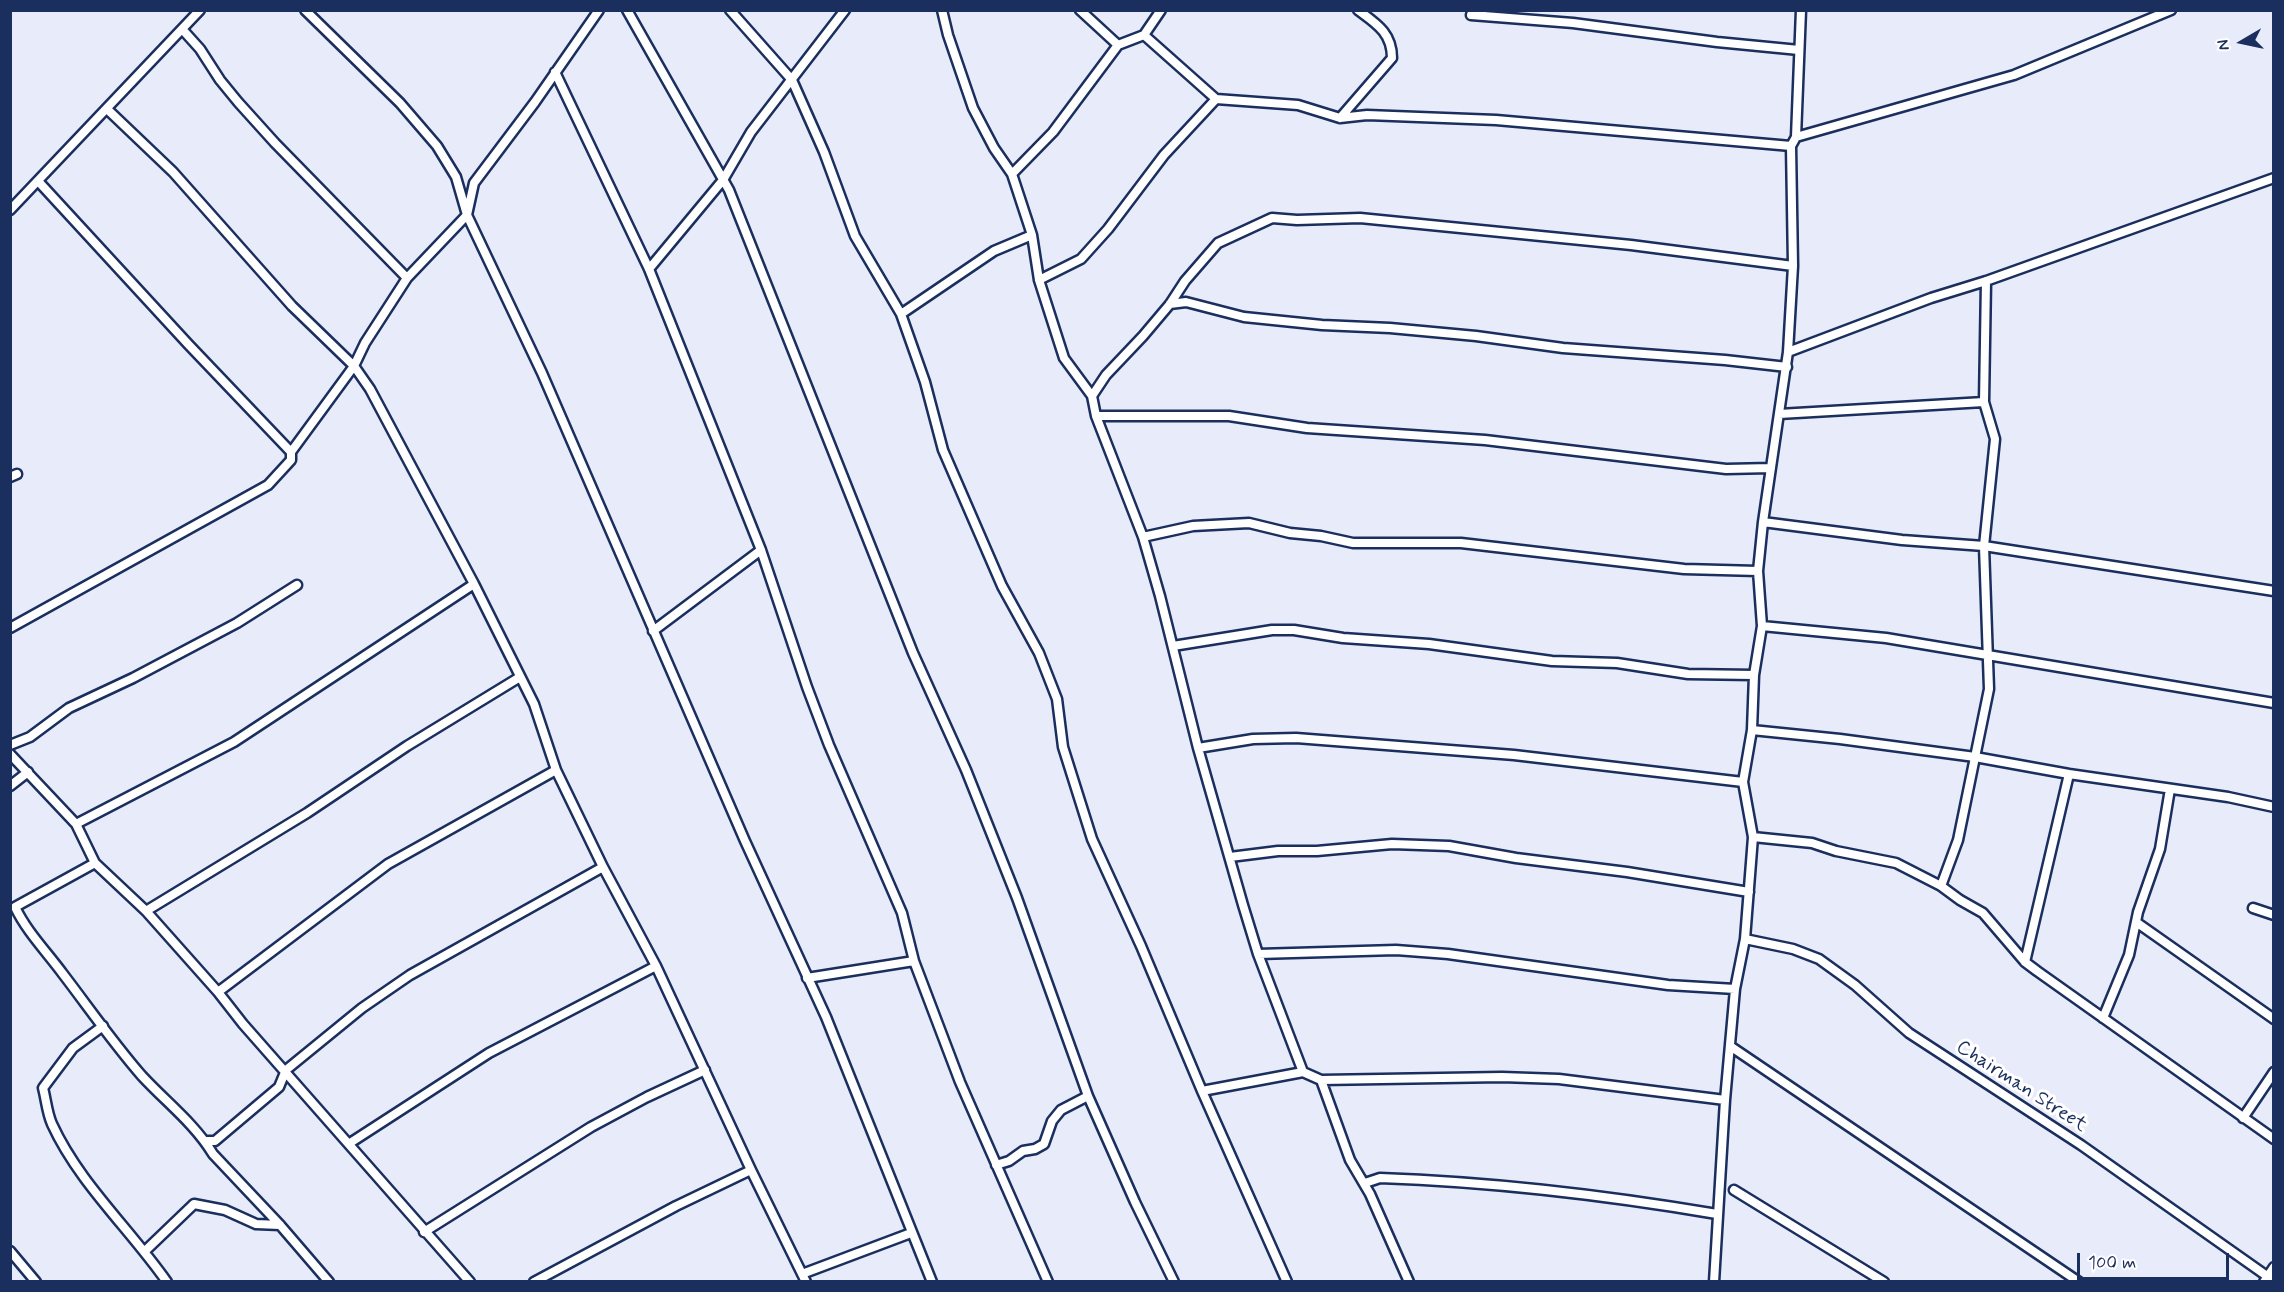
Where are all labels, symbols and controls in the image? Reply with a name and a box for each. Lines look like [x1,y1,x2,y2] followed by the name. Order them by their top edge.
[2212,12,2272,72] north arrow
[2213,38,2235,52] text: N
[1951,1036,2091,1138] street label: Chairman Street
[2080,1241,2232,1279] scale bar
[2088,1251,2136,1275] text: 100 m

